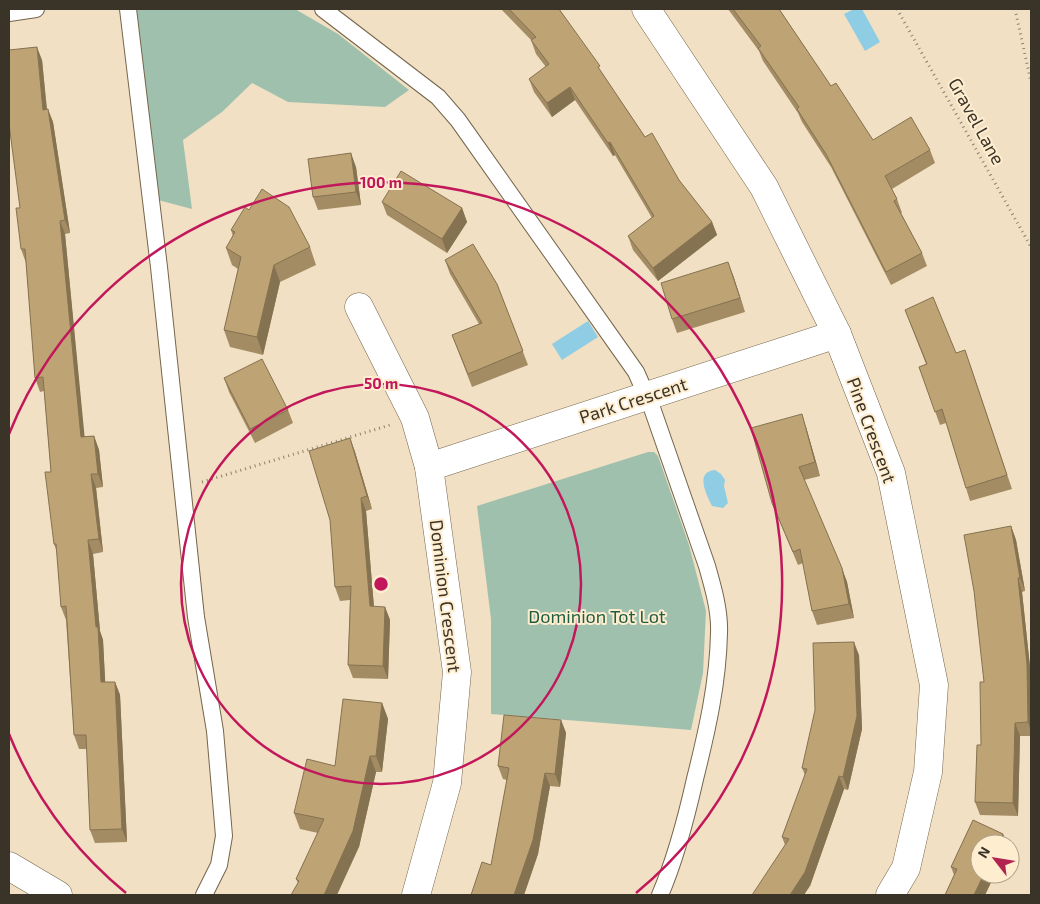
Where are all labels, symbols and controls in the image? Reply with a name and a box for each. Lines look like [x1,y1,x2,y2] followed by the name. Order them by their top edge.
[944,74,1010,168] street label: Gravel Lane
[360,173,402,191] text: 100 m
[576,372,690,428] street label: Park Crescent
[364,374,398,392] text: 50 m
[843,374,901,486] street label: Pine Crescent
[426,518,466,674] street label: Dominion Crescent
[372,575,390,593] centre of rings
[528,605,666,627] park label: Dominion Tot Lot
[970,834,1020,884] north arrow
[974,843,993,861] text: N

